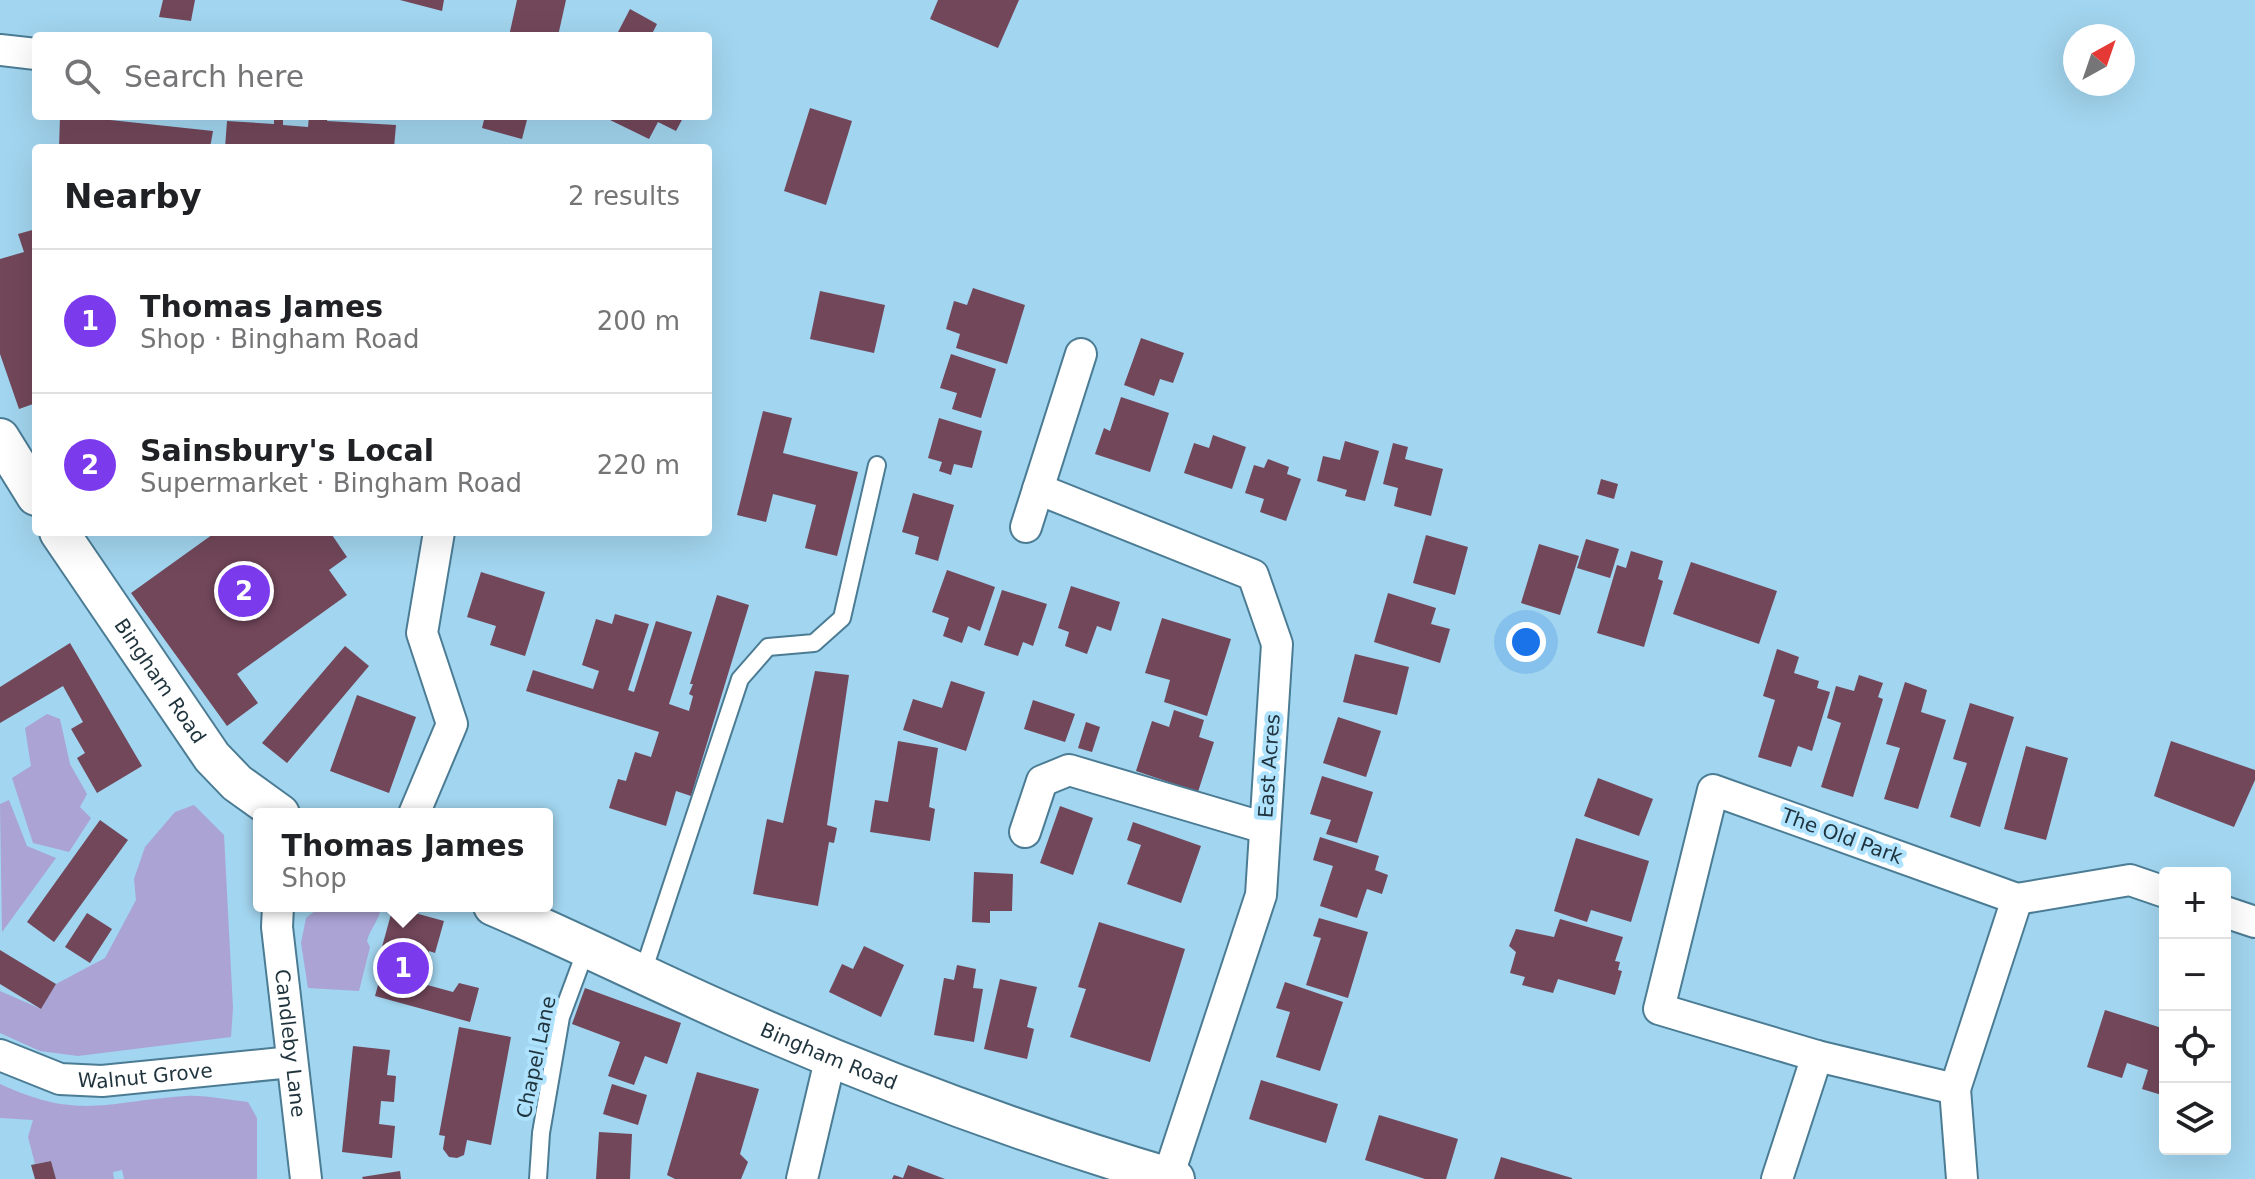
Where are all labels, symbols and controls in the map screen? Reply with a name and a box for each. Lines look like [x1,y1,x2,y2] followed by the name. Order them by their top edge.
[2063,24,2135,96] north arrow
[32,32,712,120] search box
[60,54,104,98] icon: search
[124,59,304,94] text: Search here
[64,176,202,216] text: Nearby
[568,181,680,211] text: 2 results
[140,289,383,324] text: Thomas James
[81,306,99,336] text: 1
[597,306,680,336] text: 200 m
[140,324,419,354] text: Shop · Bingham Road
[140,433,434,468] text: Sainsbury's Local
[81,450,99,480] text: 2
[597,450,680,480] text: 220 m
[140,468,522,498] text: Supermarket · Bingham Road
[218,561,270,621] pin: 2
[109,614,211,748] street label: Bingham Road
[1506,622,1546,662] your location
[1253,713,1285,819] street label: East Acres
[1777,803,1906,869] street label: The Old Park
[253,808,553,912] popup
[281,828,525,863] text: Thomas James
[281,863,347,893] text: Shop
[2159,867,2231,1155] map controls
[2159,867,2231,939] button: +
[377,938,429,998] pin: 1
[2159,939,2231,1011] button: −
[270,968,311,1119] street label: Candleby Lane
[511,994,561,1120] street label: Chapel Lane
[2159,1011,2231,1083] button: locate
[757,1017,901,1095] street label: Bingham Road
[77,1058,214,1094] street label: Walnut Grove
[2159,1083,2231,1155] button: layers

